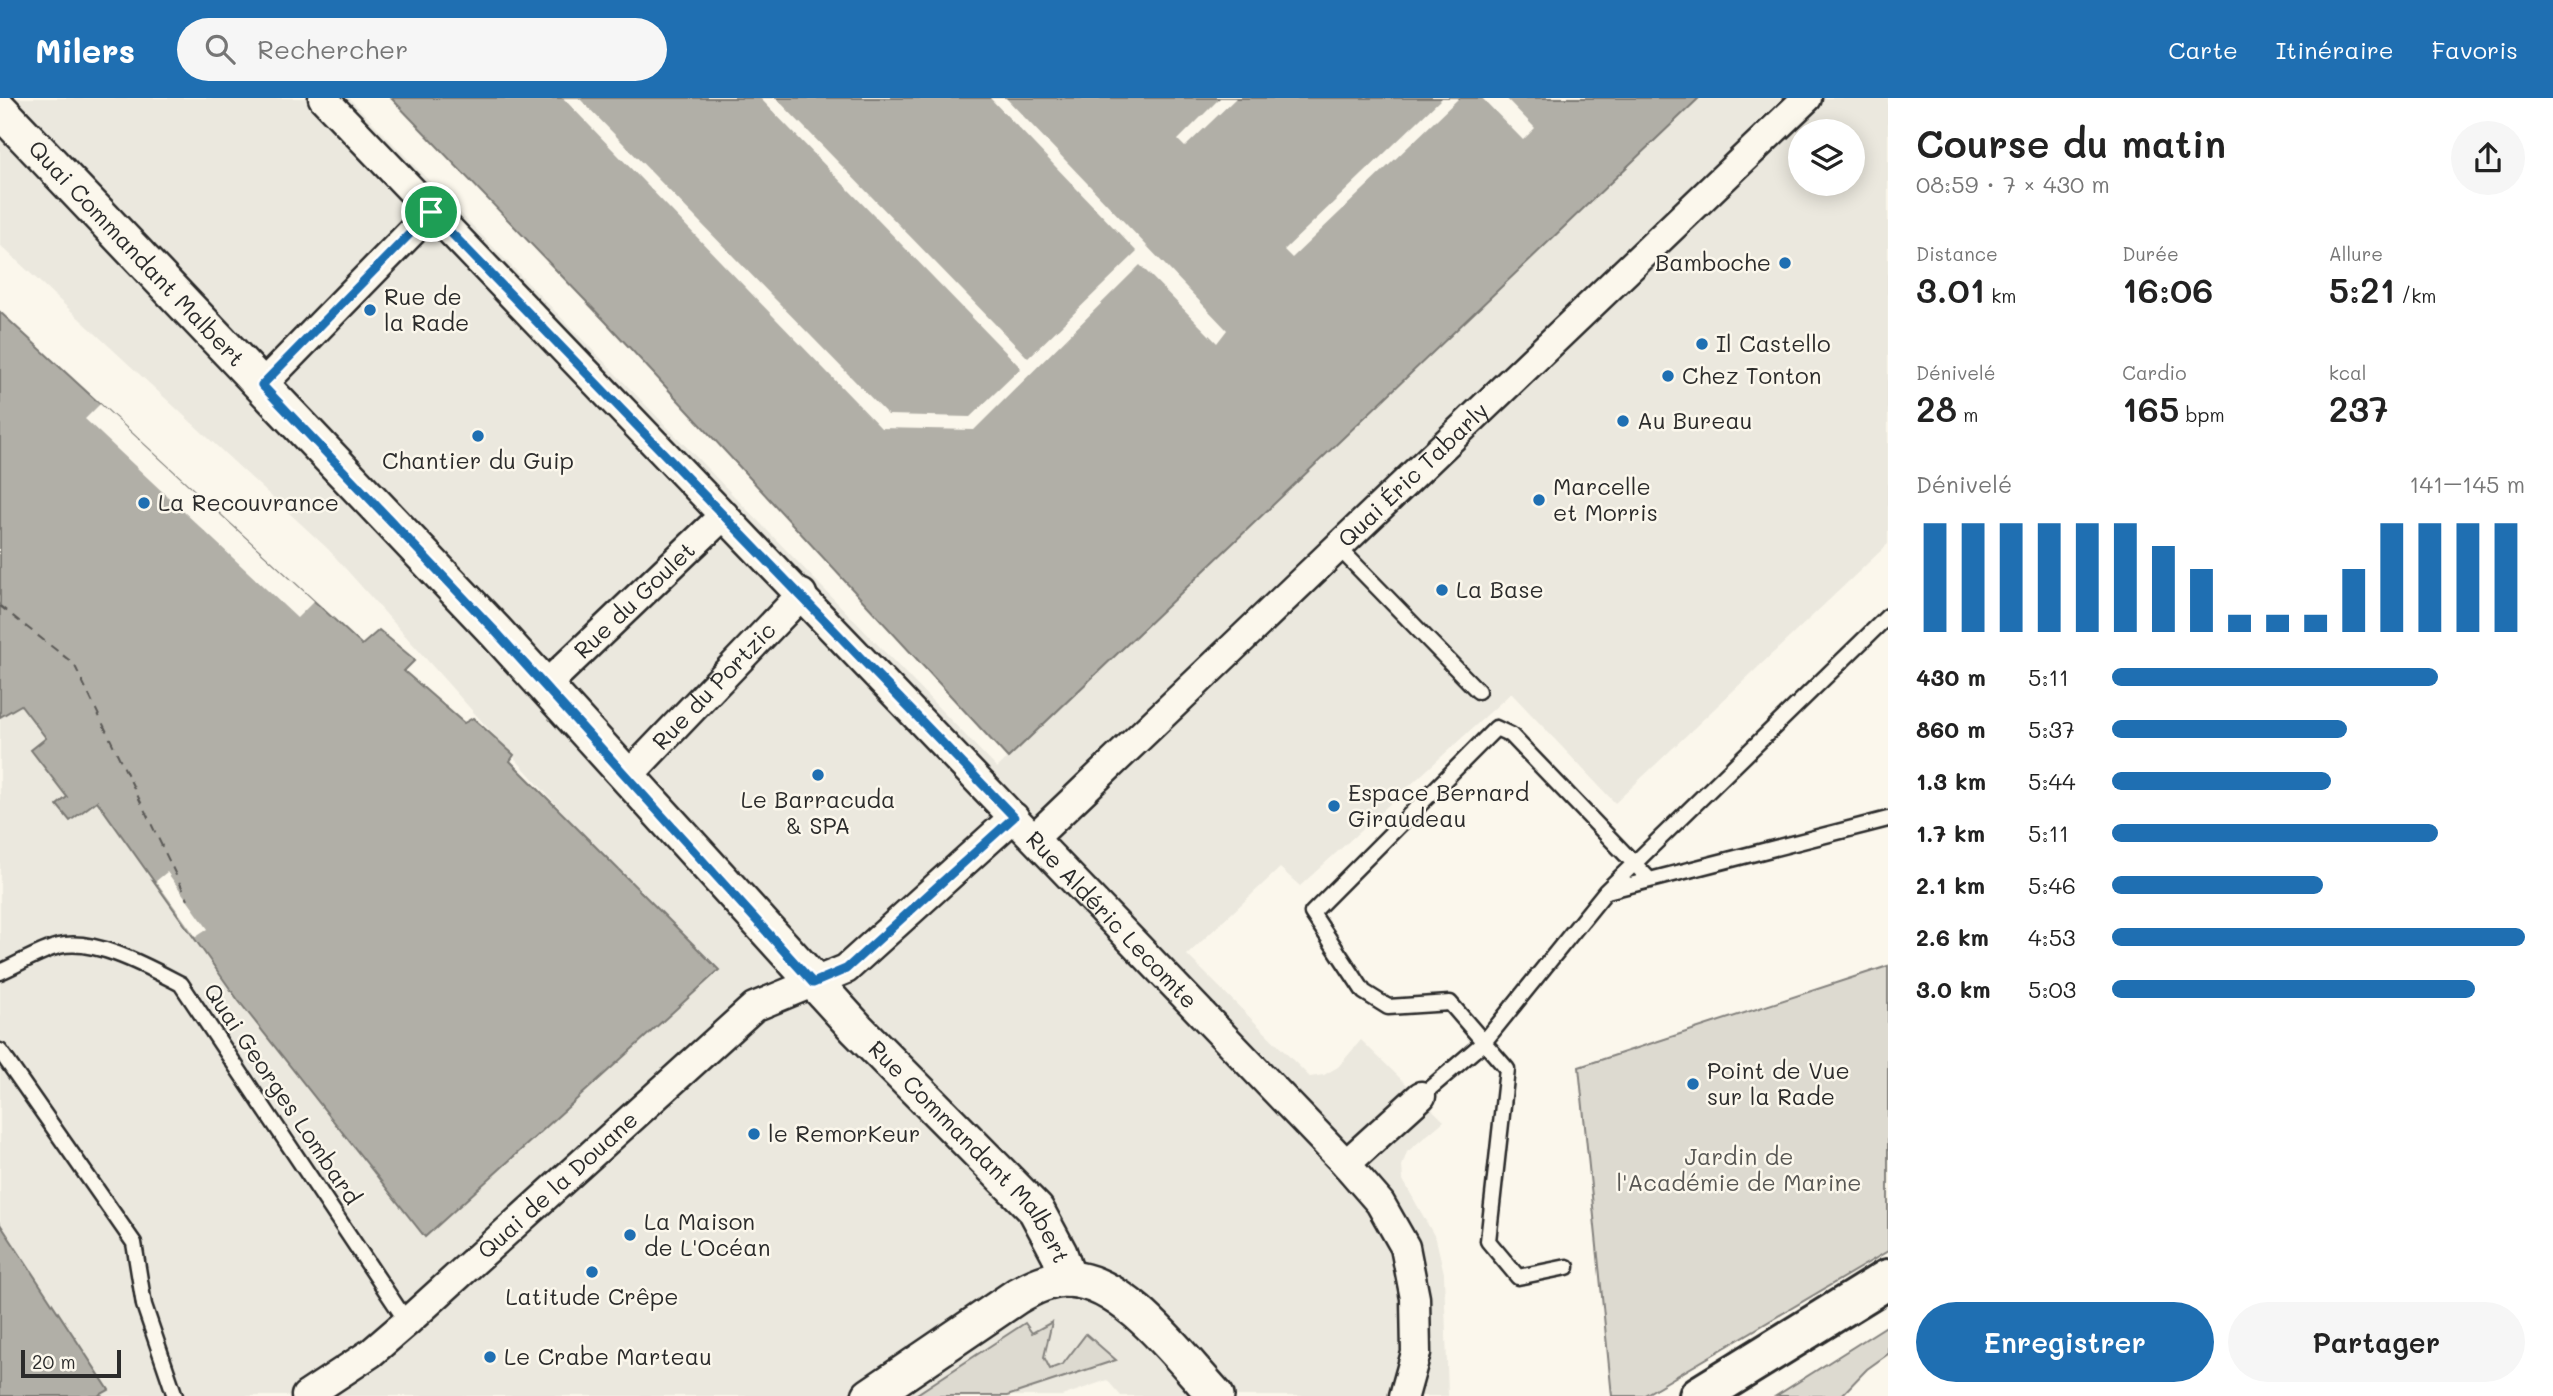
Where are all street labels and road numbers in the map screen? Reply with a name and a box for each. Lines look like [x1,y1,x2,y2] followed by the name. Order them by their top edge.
[22,133,252,372] street label: Quai Commandant Malbert
[1331,395,1494,553] street label: Quai Éric Tabarly
[567,535,701,665] street label: Rue du Goulet
[645,615,782,756] street label: Rue du Portzic
[1020,824,1205,1014] street label: Rue Aldéric Lecomte
[197,977,368,1210] street label: Quai Georges Lombard
[862,1033,1077,1267] street label: Rue Commandant Malbert
[471,1104,644,1265] street label: Quai de la Douane

